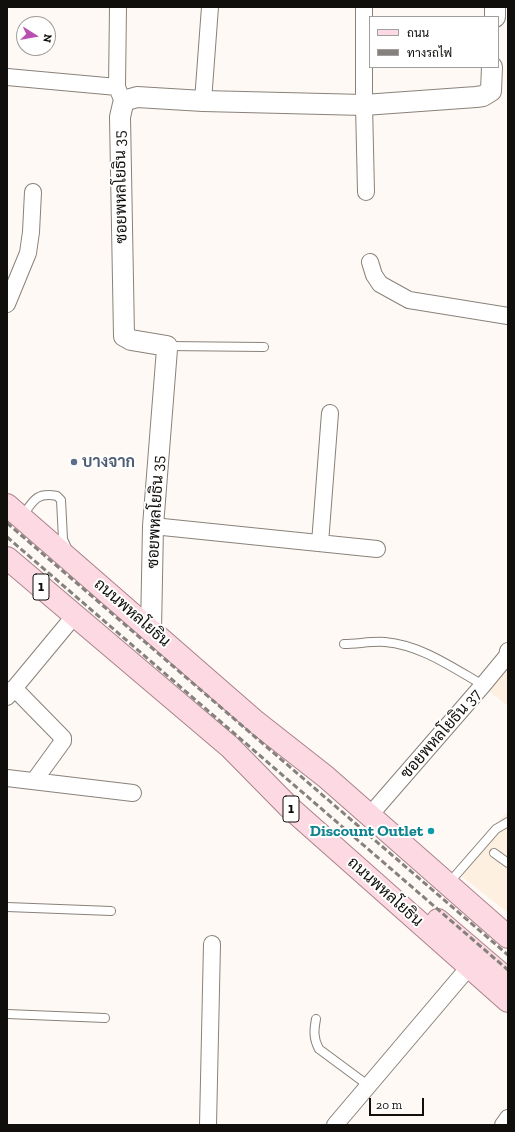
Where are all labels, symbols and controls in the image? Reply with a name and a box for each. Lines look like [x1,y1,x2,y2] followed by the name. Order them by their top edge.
[16,16,56,56] north arrow
[369,16,499,68] legend
[407,26,429,40] text: ถนน
[40,33,54,44] text: N
[407,46,452,60] text: ทางรถไฟ
[110,130,132,244] street label: ซอยพหลโยธิน 35
[82,452,135,472] place label: บางจาก
[143,455,169,569] street label: ซอยพหลโยธิน 35
[69,457,79,467] marker: บางจาก
[33,574,49,600] road number: 1
[90,575,174,651] street label: ถนนพหลโยธิน
[397,685,485,783] street label: ซอยพหลโยธิน 37
[283,796,299,822] road number: 1
[310,821,423,841] place label: Discount Outlet
[426,826,436,836] marker: Discount Outlet
[343,853,427,931] street label: ถนนพหลโยธิน
[371,1090,426,1116] scale bar
[376,1098,402,1112] text: 20 m

